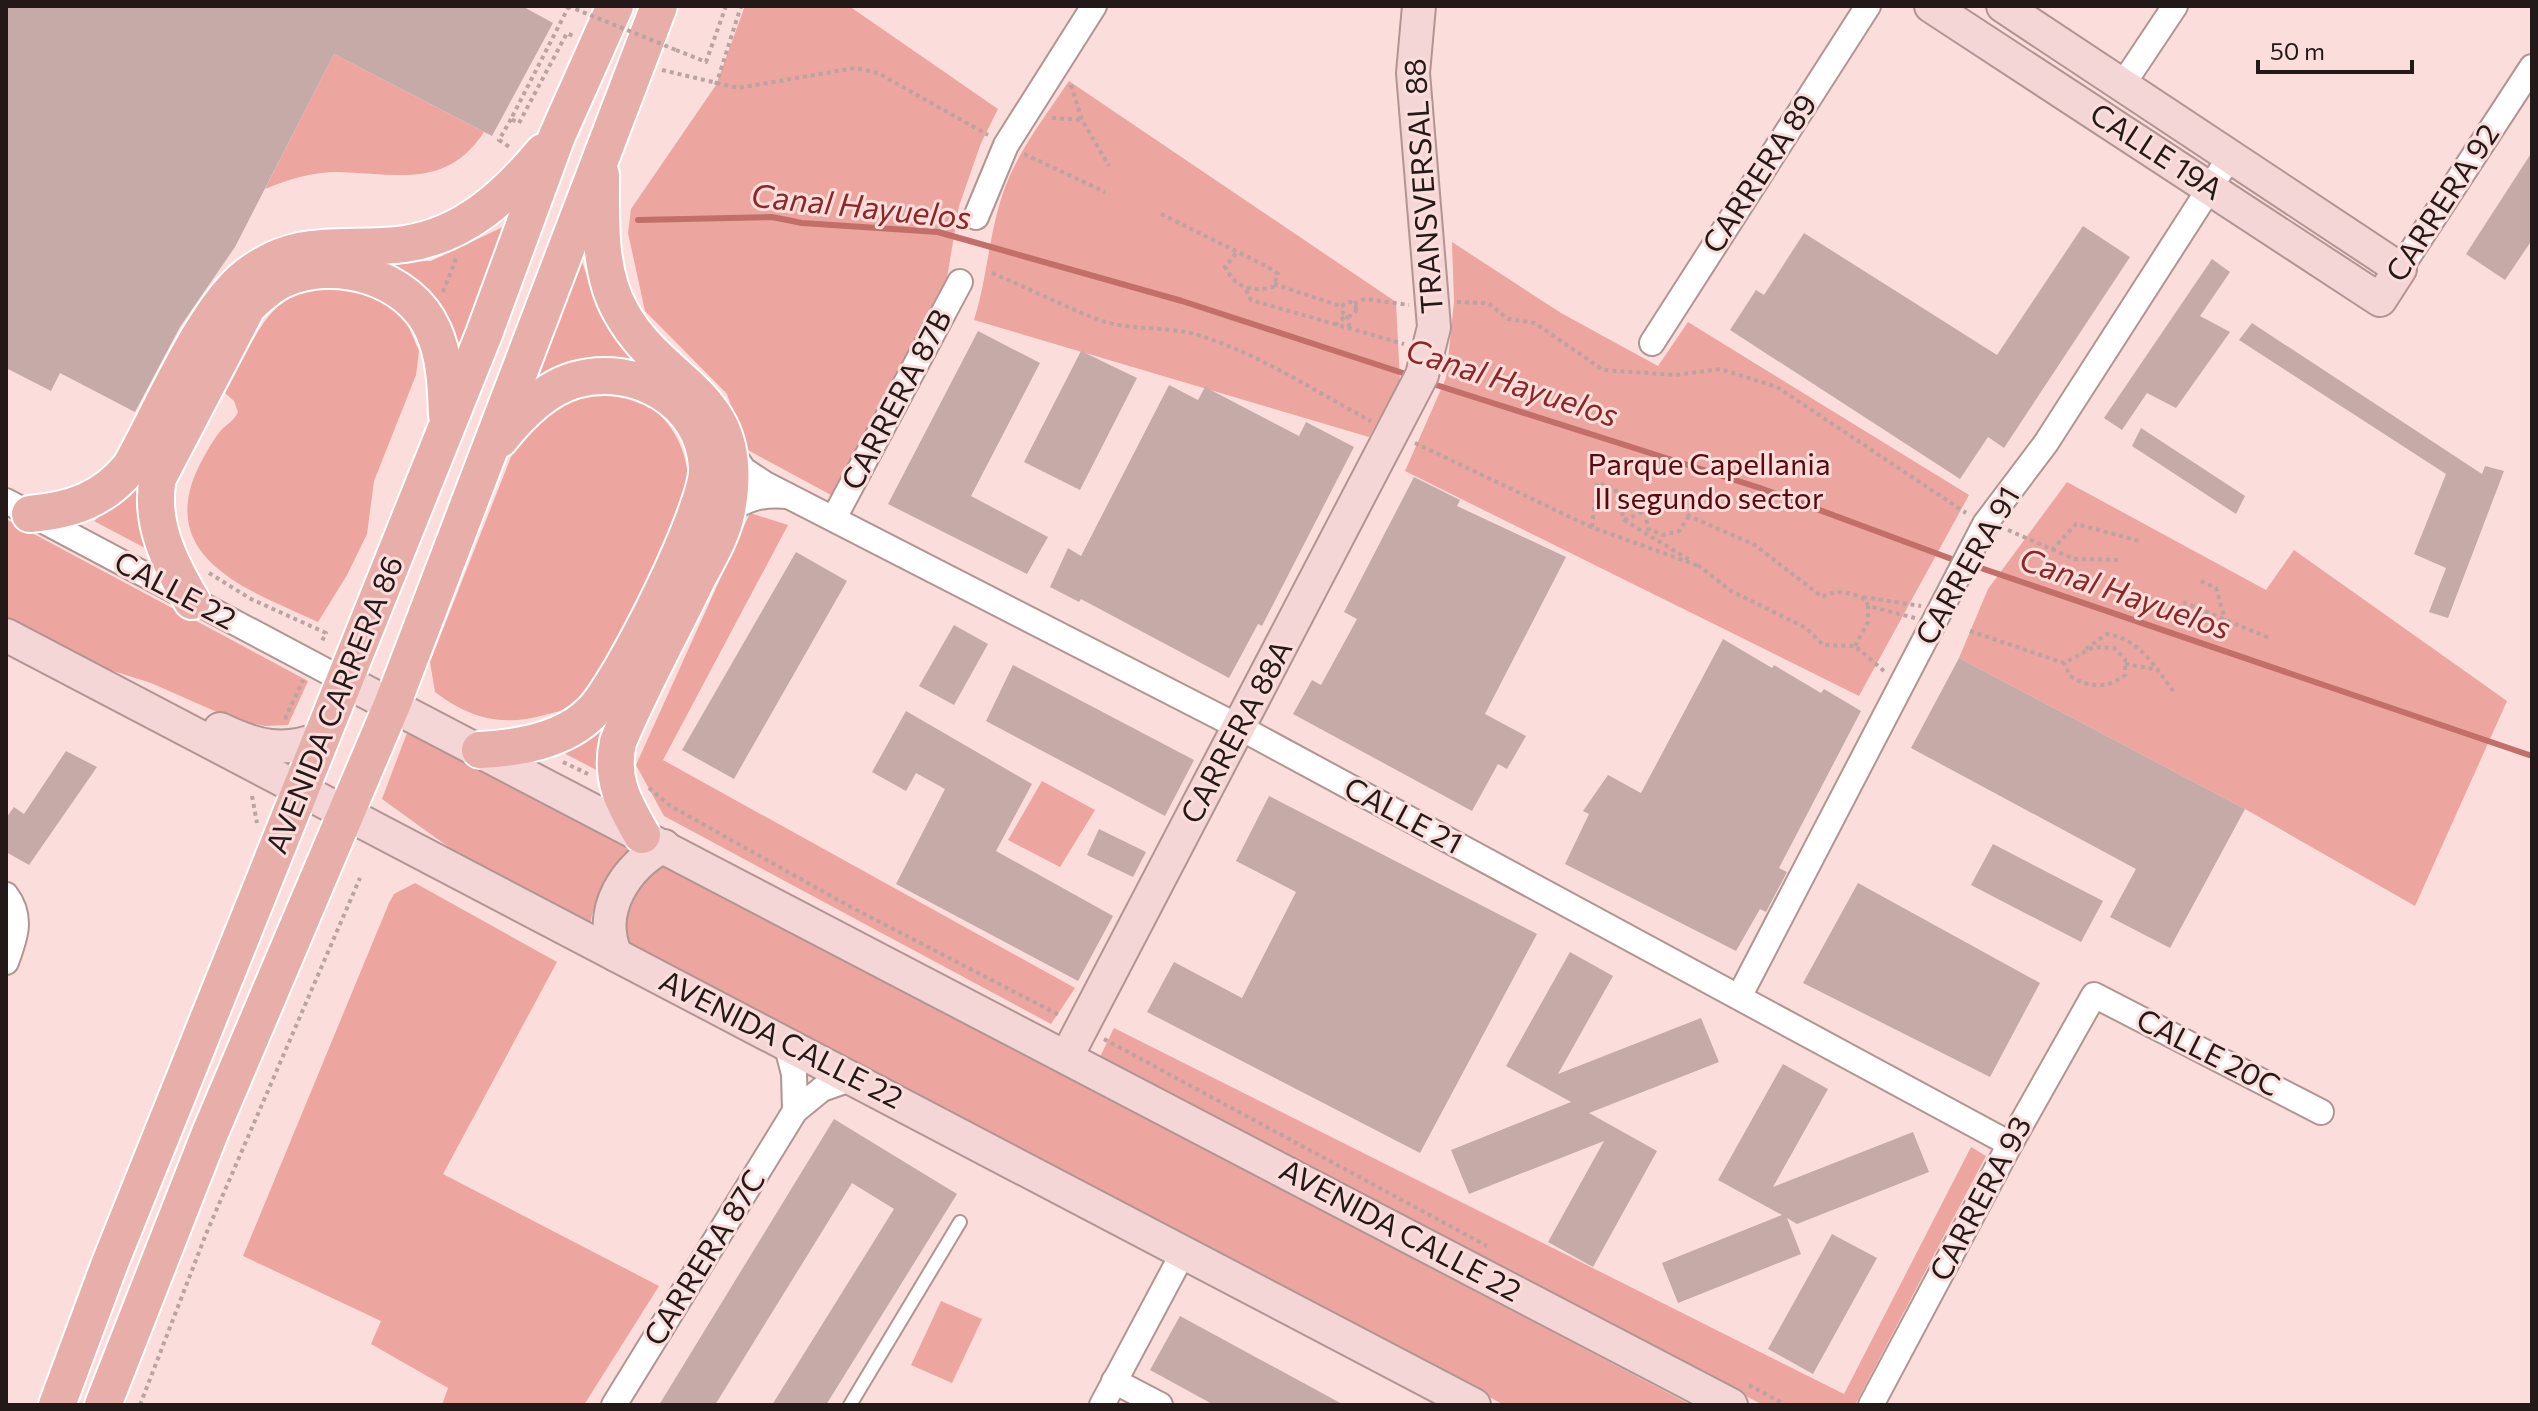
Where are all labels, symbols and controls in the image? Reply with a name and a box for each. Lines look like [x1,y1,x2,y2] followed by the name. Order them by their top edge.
[2258,24,2412,74] scale bar
[2270,36,2325,65] text: 50 m
[1394,57,1449,315] street label: TRANSVERSAL 88
[1693,86,1823,259] street label: CARRERA 89
[2084,93,2230,206] street label: CALLE 19A
[2376,116,2506,287] street label: CARRERA 92
[749,174,973,236] water label: Canal Hayuelos
[832,302,958,495] street label: CARRERA 87B
[1401,328,1624,434] water label: Canal Hayuelos
[1587,444,1831,515] park label: Parque Capellania II segundo sector
[1906,479,2026,651] street label: CARRERA 91
[2015,537,2237,647] water label: Canal Hayuelos
[109,541,243,636] street label: CALLE 22
[256,550,409,858] street label: AVENIDA CARRERA 86
[1171,633,1299,829] street label: CARRERA 88A
[1339,767,1470,860] street label: CALLE 21
[654,960,910,1115] street label: AVENIDA CALLE 22
[2131,999,2287,1103] street label: CALLE 20C
[1920,1109,2038,1286] street label: CARRERA 93
[1274,1150,1528,1308] street label: AVENIDA CALLE 22
[634,1162,772,1351] street label: CARRERA 87C

